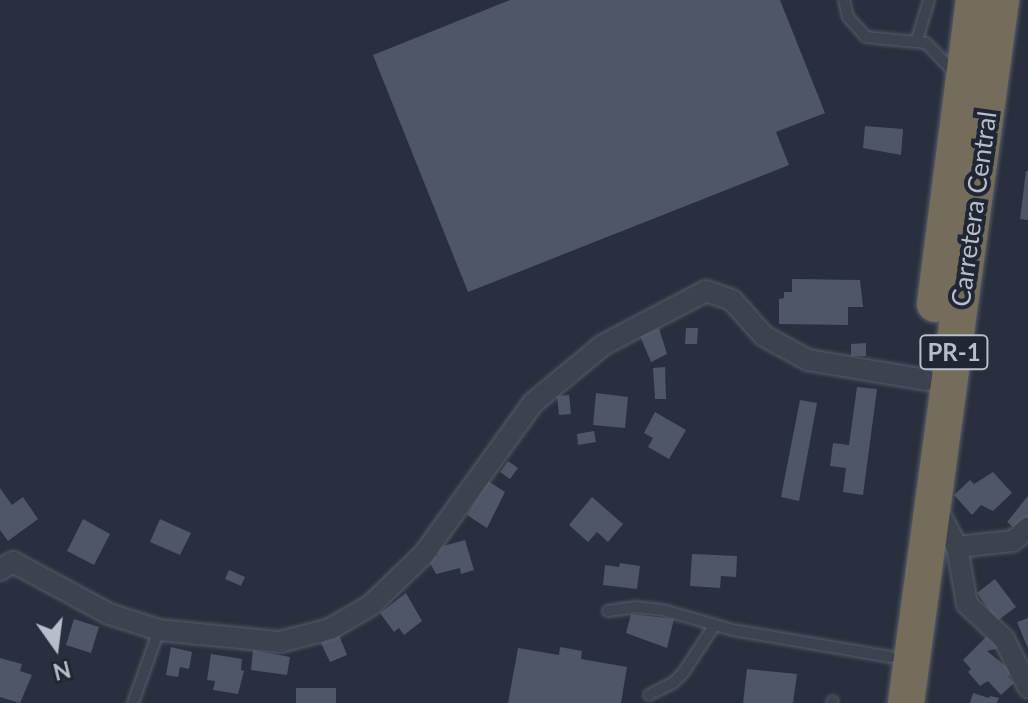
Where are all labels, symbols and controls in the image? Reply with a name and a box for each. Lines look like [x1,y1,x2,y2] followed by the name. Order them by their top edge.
[945,109,1003,309] street label: Carretera Central
[918,332,990,372] road number: PR-1
[16,607,96,687] north arrow
[50,656,73,686] text: N

